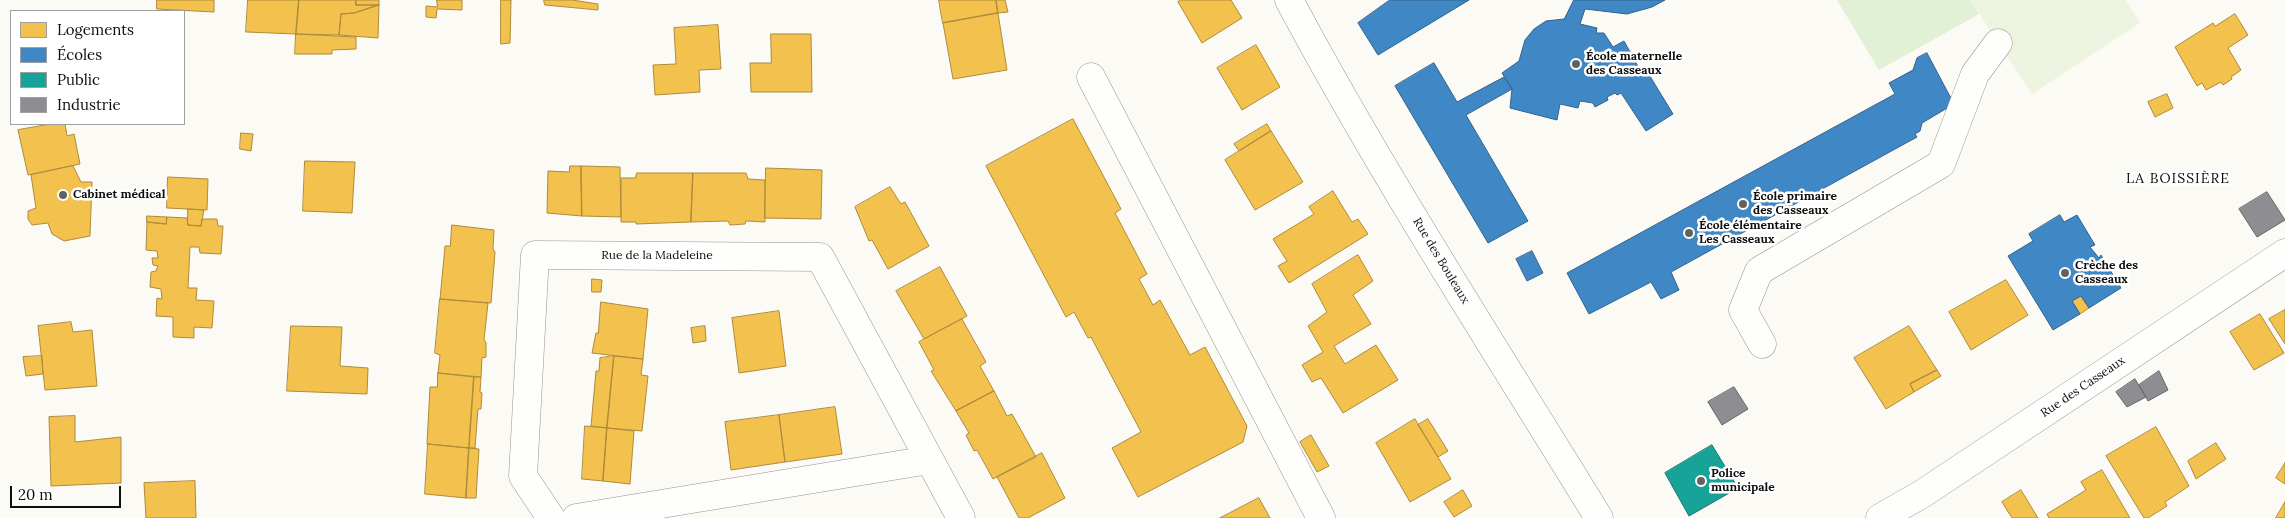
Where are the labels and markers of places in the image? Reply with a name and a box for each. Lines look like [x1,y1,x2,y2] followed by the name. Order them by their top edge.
[1586,50,1682,78] place label: École maternelle des Casseaux
[1570,58,1582,70] marker: École maternelle des Casseaux
[73,188,165,202] place label: Cabinet médical
[57,189,69,201] marker: Cabinet médical
[1753,190,1837,218] place label: École primaire des Casseaux
[1737,198,1749,210] marker: École primaire des Casseaux
[1699,219,1802,247] place label: École élémentaire Les Casseaux
[1683,227,1695,239] marker: École élémentaire Les Casseaux
[2075,259,2138,287] place label: Crèche des Casseaux
[2059,267,2071,279] marker: Crèche des Casseaux
[1711,467,1775,495] place label: Police municipale
[1695,475,1707,487] marker: Police municipale

